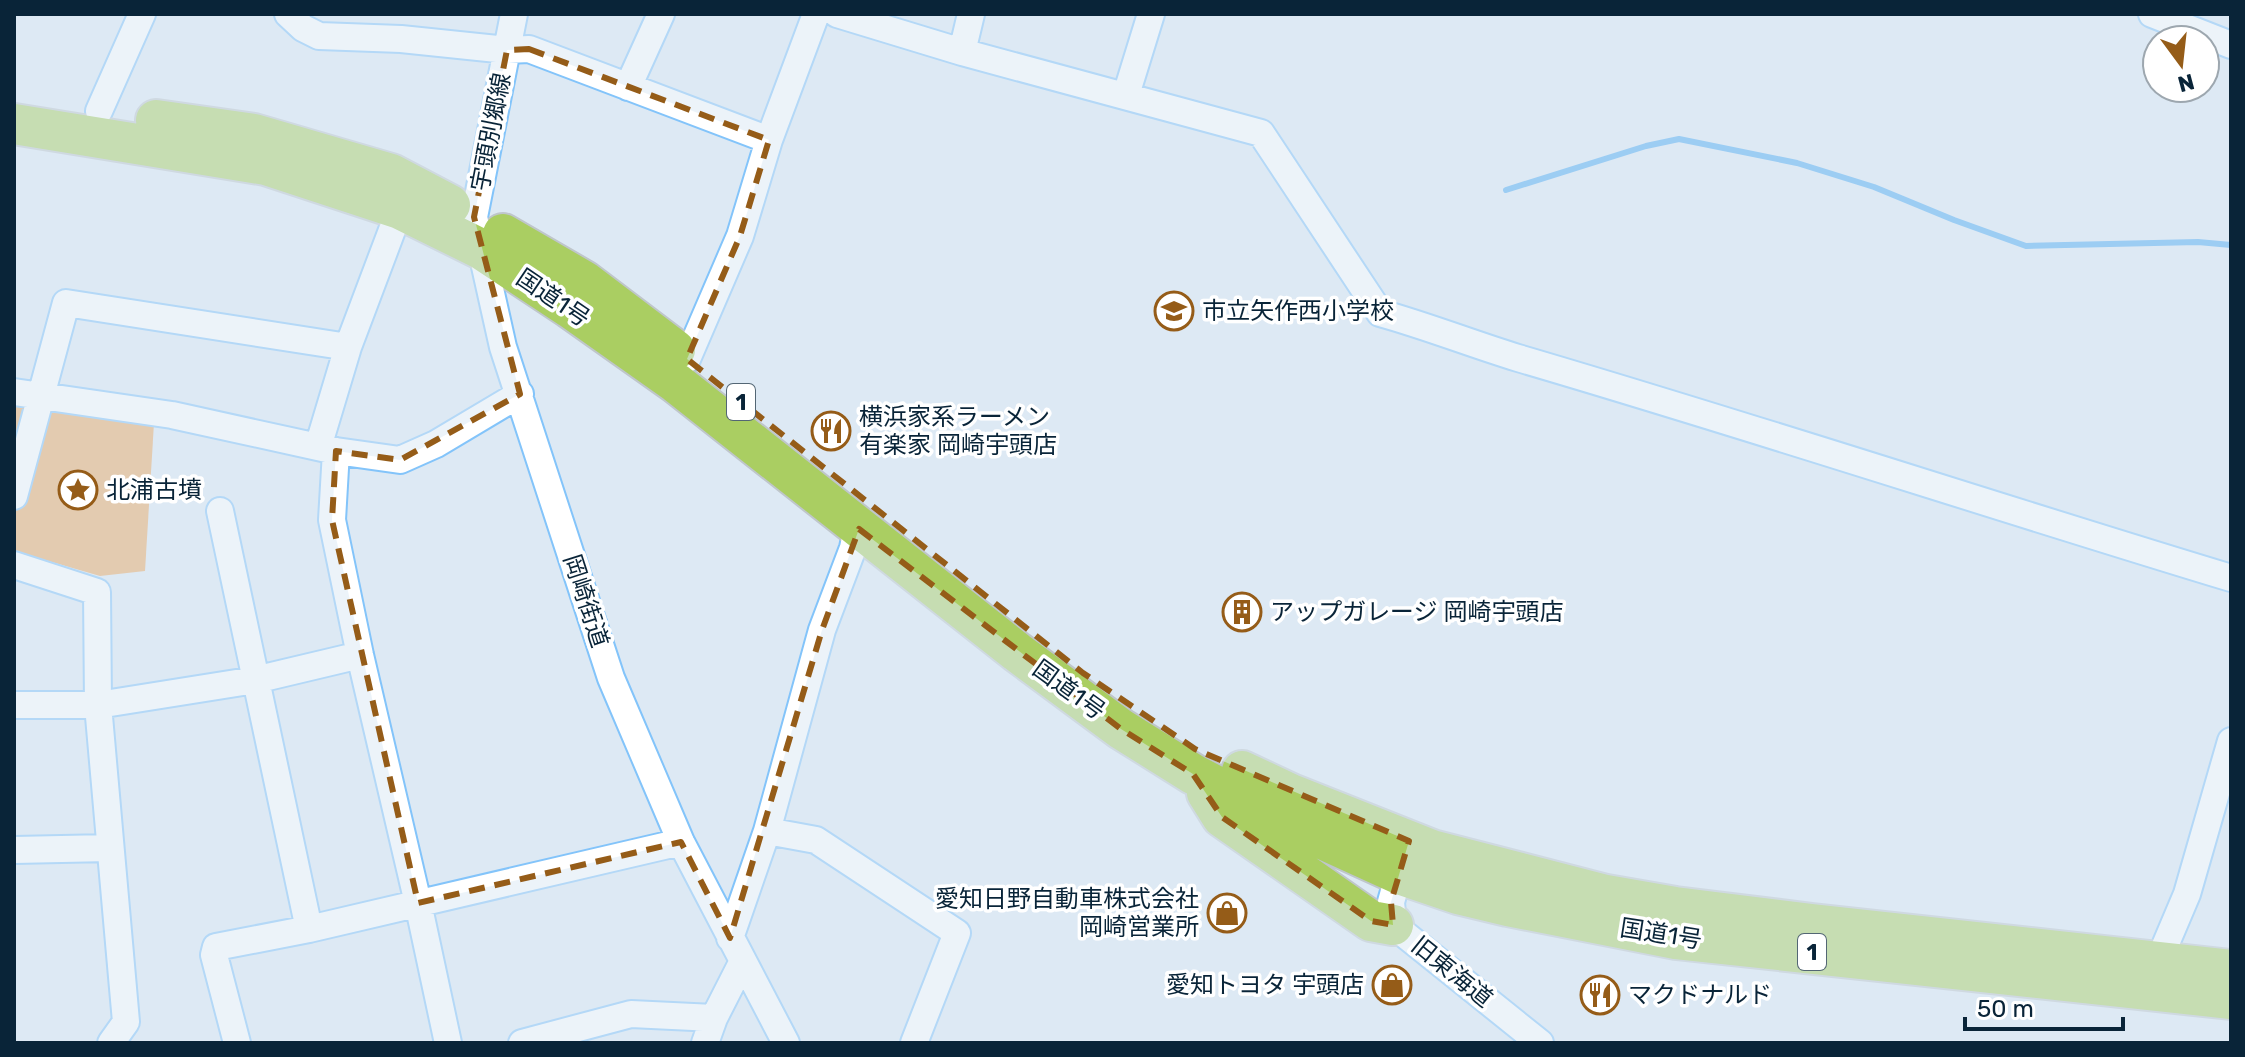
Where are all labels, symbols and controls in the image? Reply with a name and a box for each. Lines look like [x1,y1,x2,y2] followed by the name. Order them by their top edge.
[2141,24,2221,104] north arrow
[2175,68,2197,98] text: N
[466,70,516,194] street label: 宇頭別郷線
[511,263,595,333] street label: 国道1号
[1153,290,1195,332] school or university icon: 市立矢作西小学校
[1202,297,1394,325] place label: 市立矢作西小学校
[727,384,755,420] road number: 1
[859,403,1057,459] place label: 横浜家系ラーメン 有楽家 岡崎宇頭店
[810,410,852,452] restaurant icon: 横浜家系ラーメン 有楽家 岡崎宇頭店
[57,469,99,511] place icon: 北浦古墳
[106,476,202,504] place label: 北浦古墳
[558,551,614,651] street label: 岡崎街道
[1221,591,1263,633] building icon: アップガレージ 岡崎宇頭店
[1270,598,1563,626] place label: アップガレージ 岡崎宇頭店
[1027,654,1111,726] street label: 国道1号
[935,885,1199,941] place label: 愛知日野自動車株式会社 岡崎営業所
[1206,892,1248,934] shop icon: 愛知日野自動車株式会社 岡崎営業所
[1618,914,1704,954] street label: 国道1号
[1406,931,1498,1013] street label: 旧東海道
[1798,934,1826,970] road number: 1
[1371,964,1413,1006] shop icon: 愛知トヨタ 宇頭店
[1166,971,1364,999] place label: 愛知トヨタ 宇頭店
[1579,974,1621,1016] restaurant icon: マクドナルド
[1628,981,1772,1009] place label: マクドナルド
[1965,981,2123,1031] scale bar
[1977,995,2034,1023] text: 50 m

